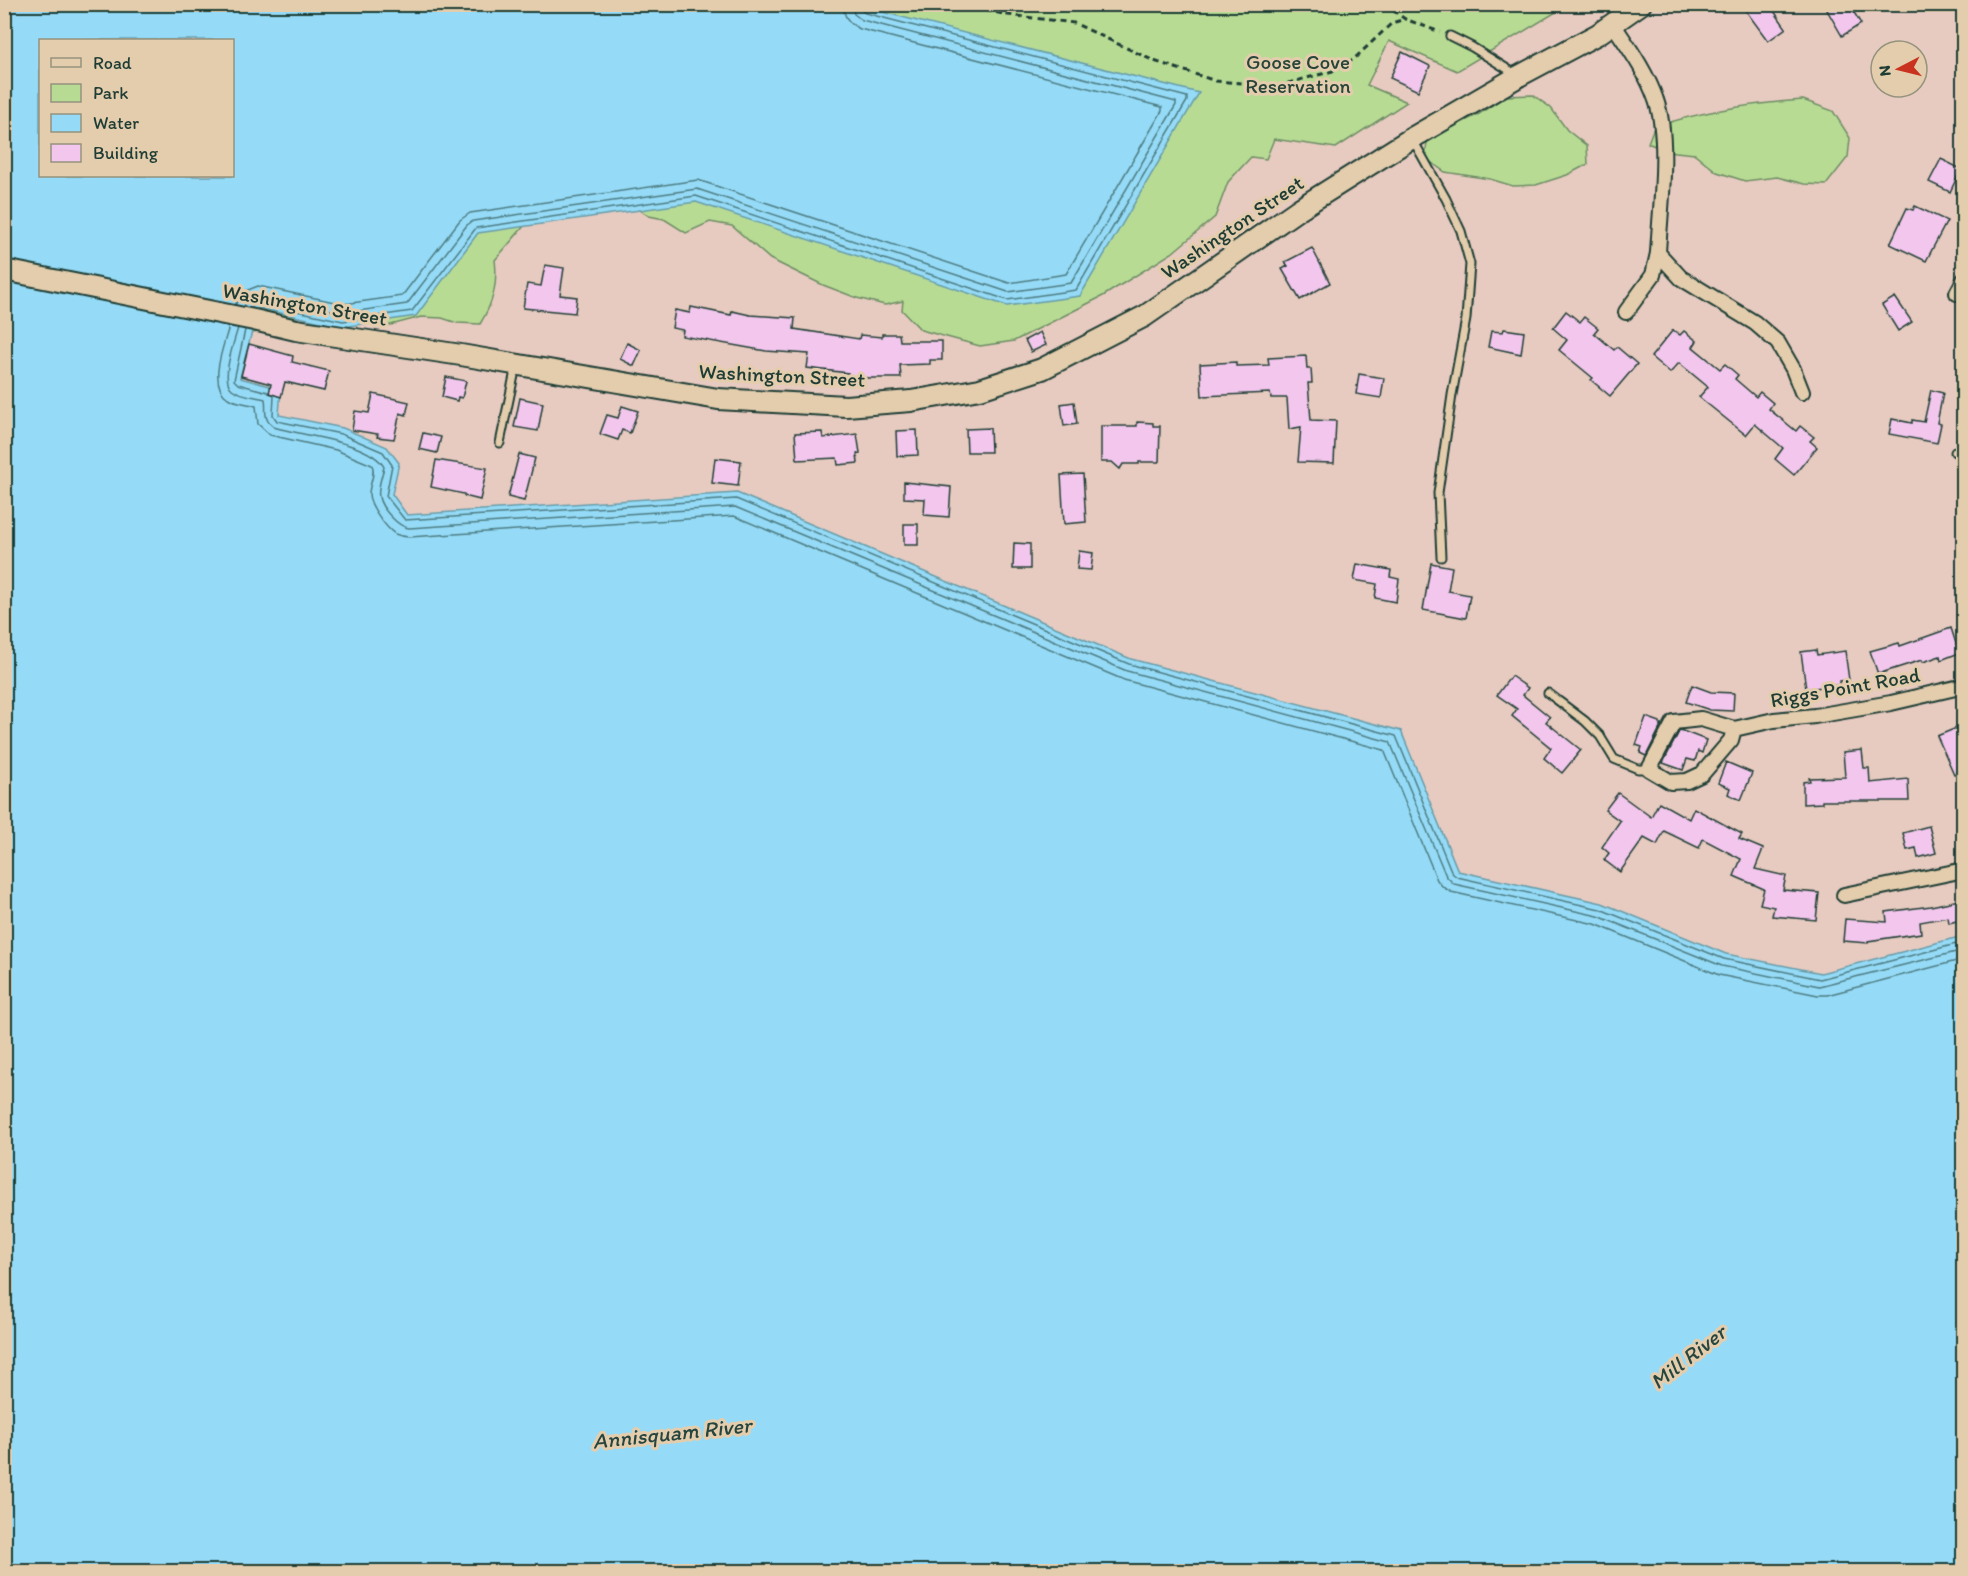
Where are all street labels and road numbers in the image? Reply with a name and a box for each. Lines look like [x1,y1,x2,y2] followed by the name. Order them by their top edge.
[1156,170,1308,284] street label: Washington Street
[221,277,389,331] street label: Washington Street
[698,358,866,392] street label: Washington Street
[1768,661,1922,712] street label: Riggs Point Road

